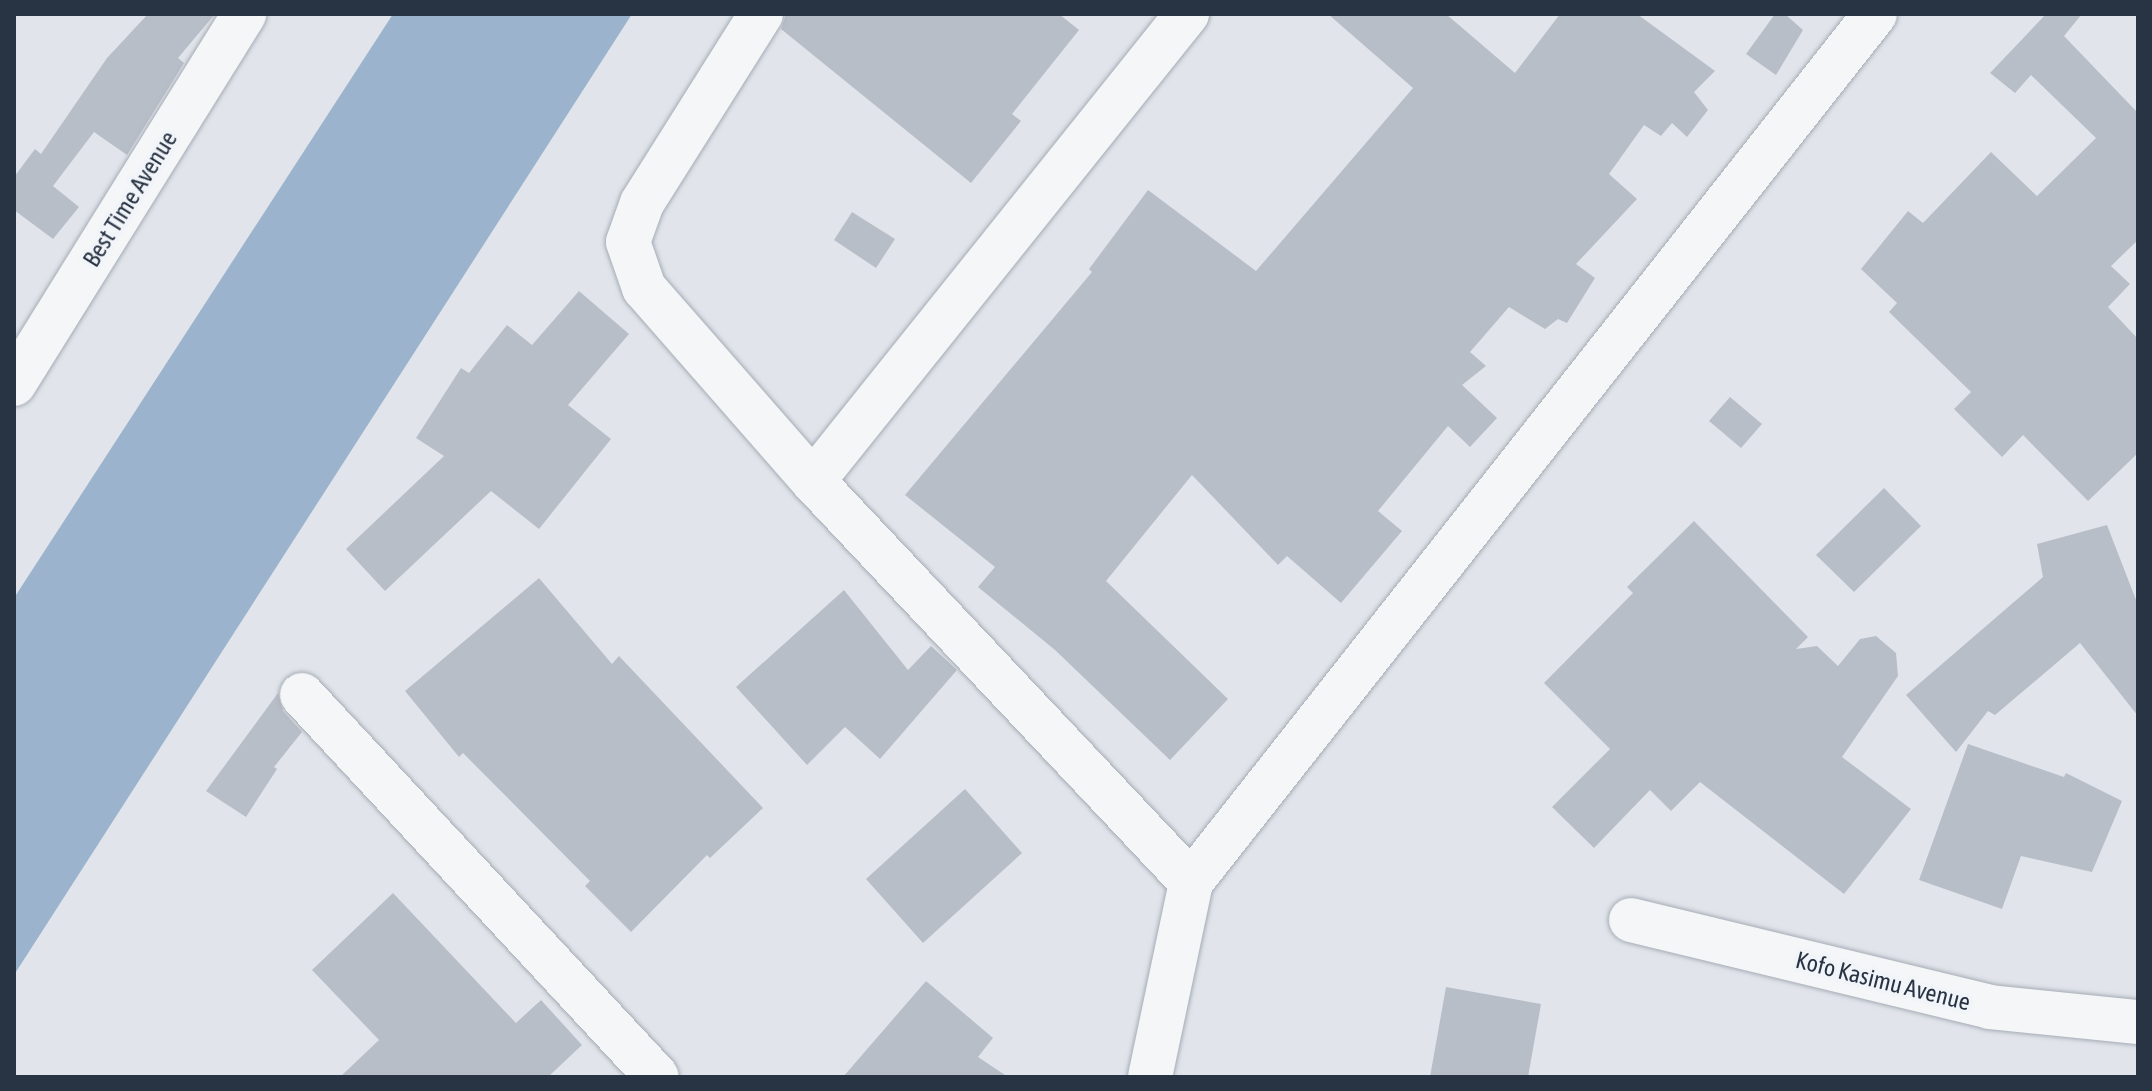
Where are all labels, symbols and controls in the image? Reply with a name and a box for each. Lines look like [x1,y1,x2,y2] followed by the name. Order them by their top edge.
[77,126,183,272] street label: Best Time Avenue
[1793,945,1973,1017] street label: Kofo Kasimu Avenue

